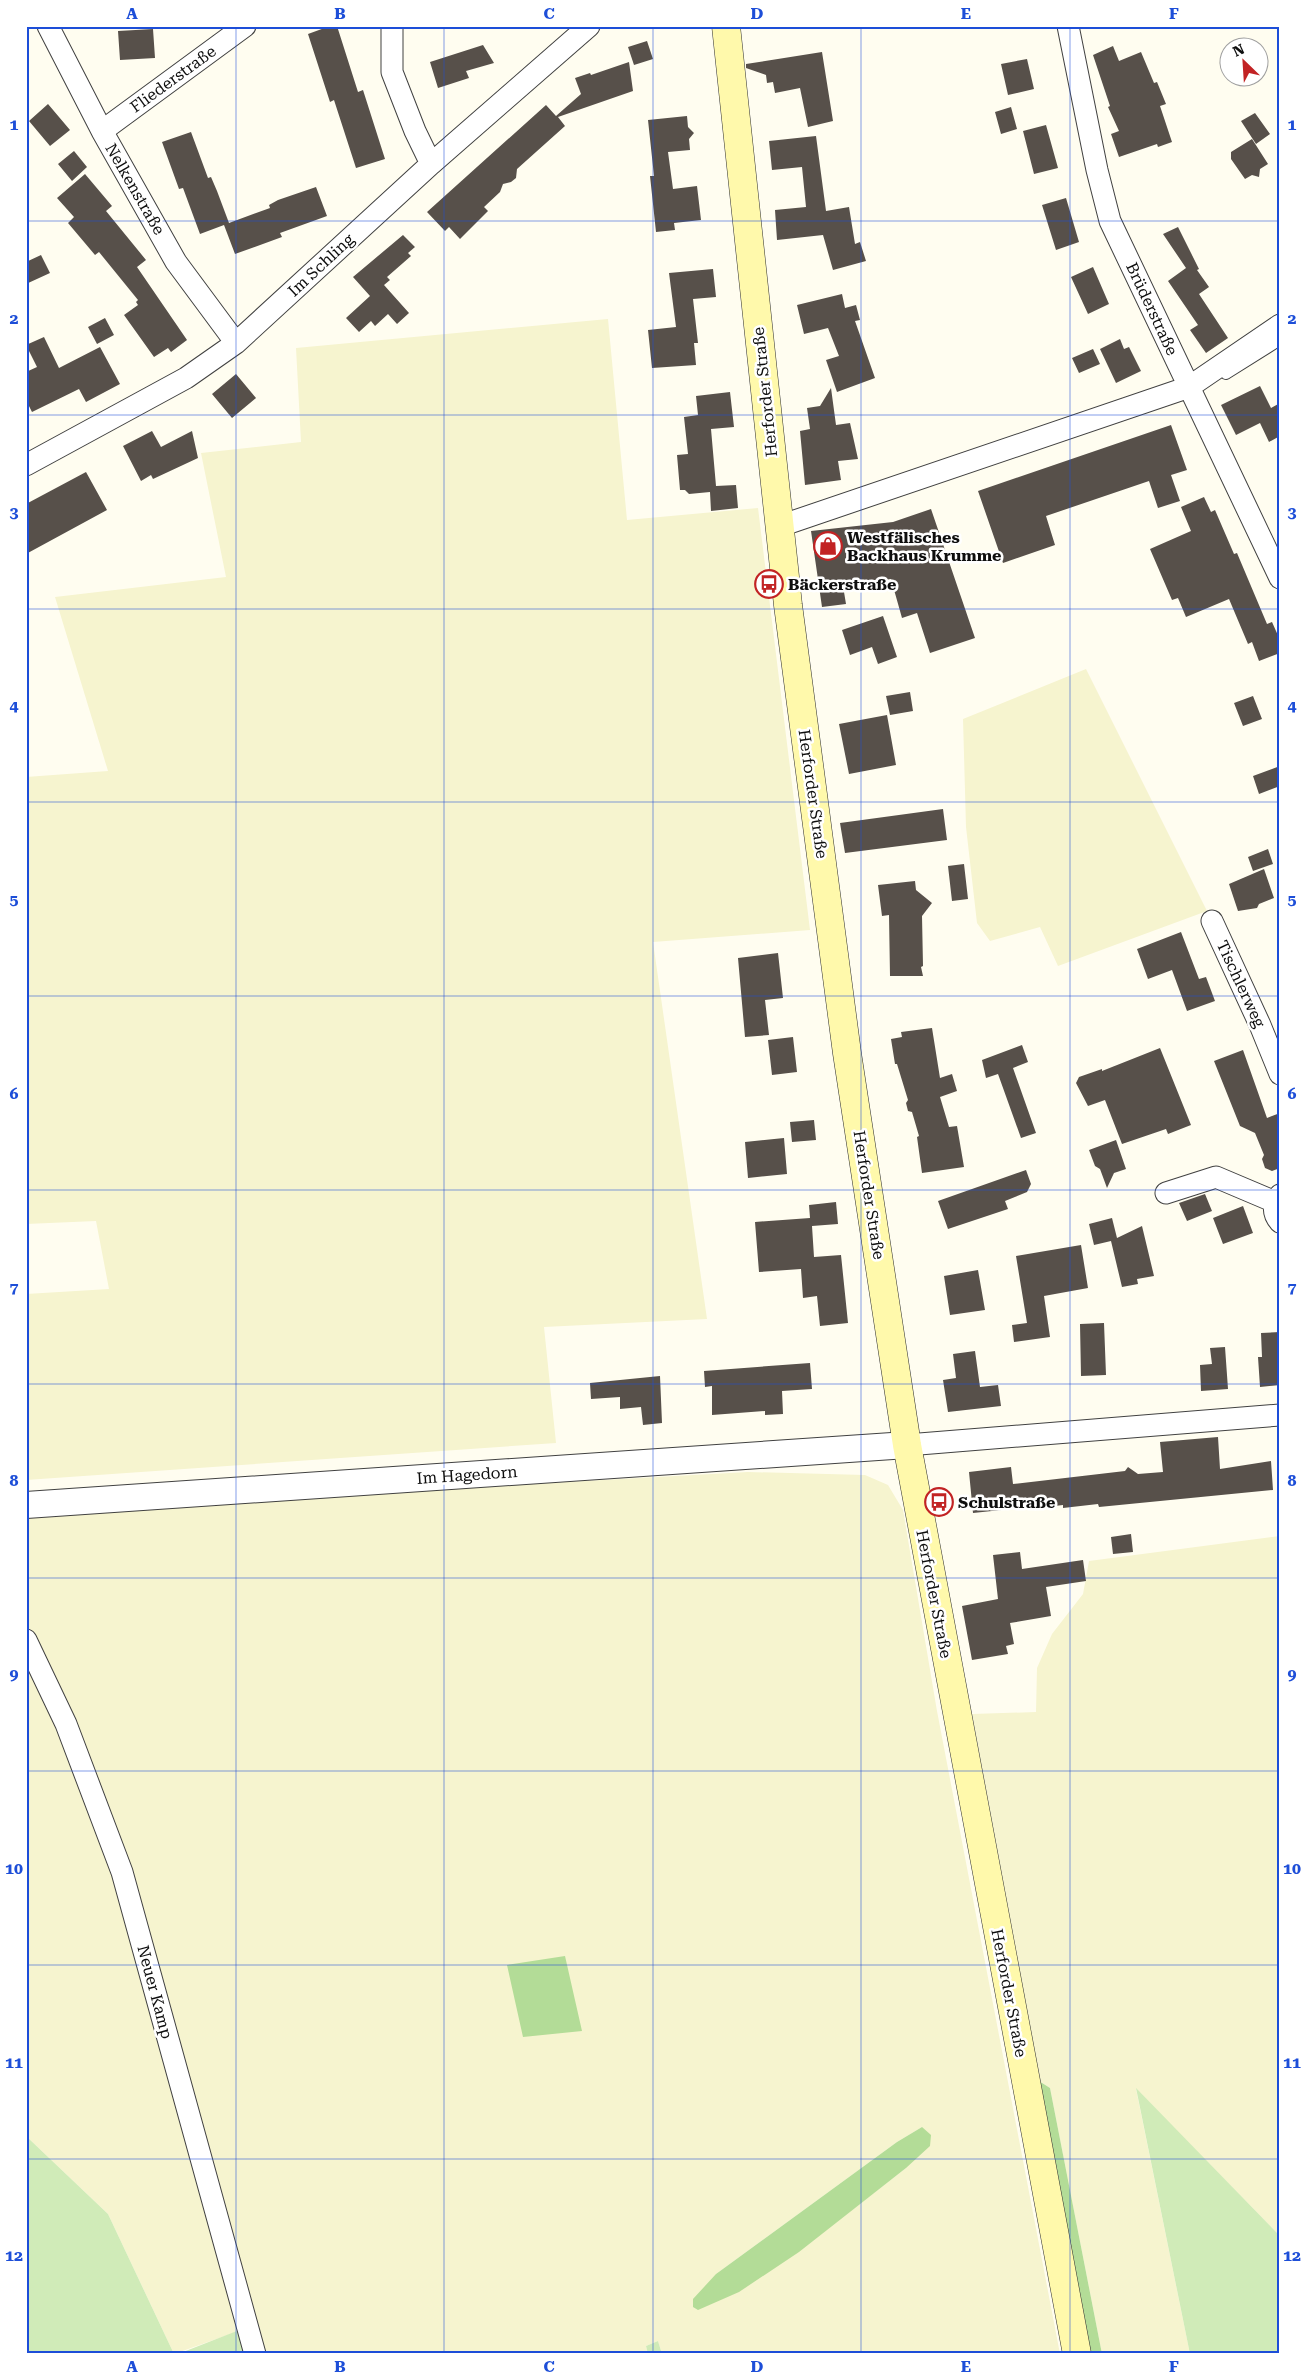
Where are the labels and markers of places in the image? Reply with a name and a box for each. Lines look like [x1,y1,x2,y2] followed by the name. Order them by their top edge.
[847,528,1002,565] place label: Westfälisches Backhaus Krumme
[813,531,843,561] shop icon: Westfälisches Backhaus Krumme
[754,569,784,599] bus stop icon: Bäckerstraße
[788,575,896,594] place label: Bäckerstraße
[924,1487,954,1517] bus stop icon: Schulstraße
[958,1493,1055,1512] place label: Schulstraße

